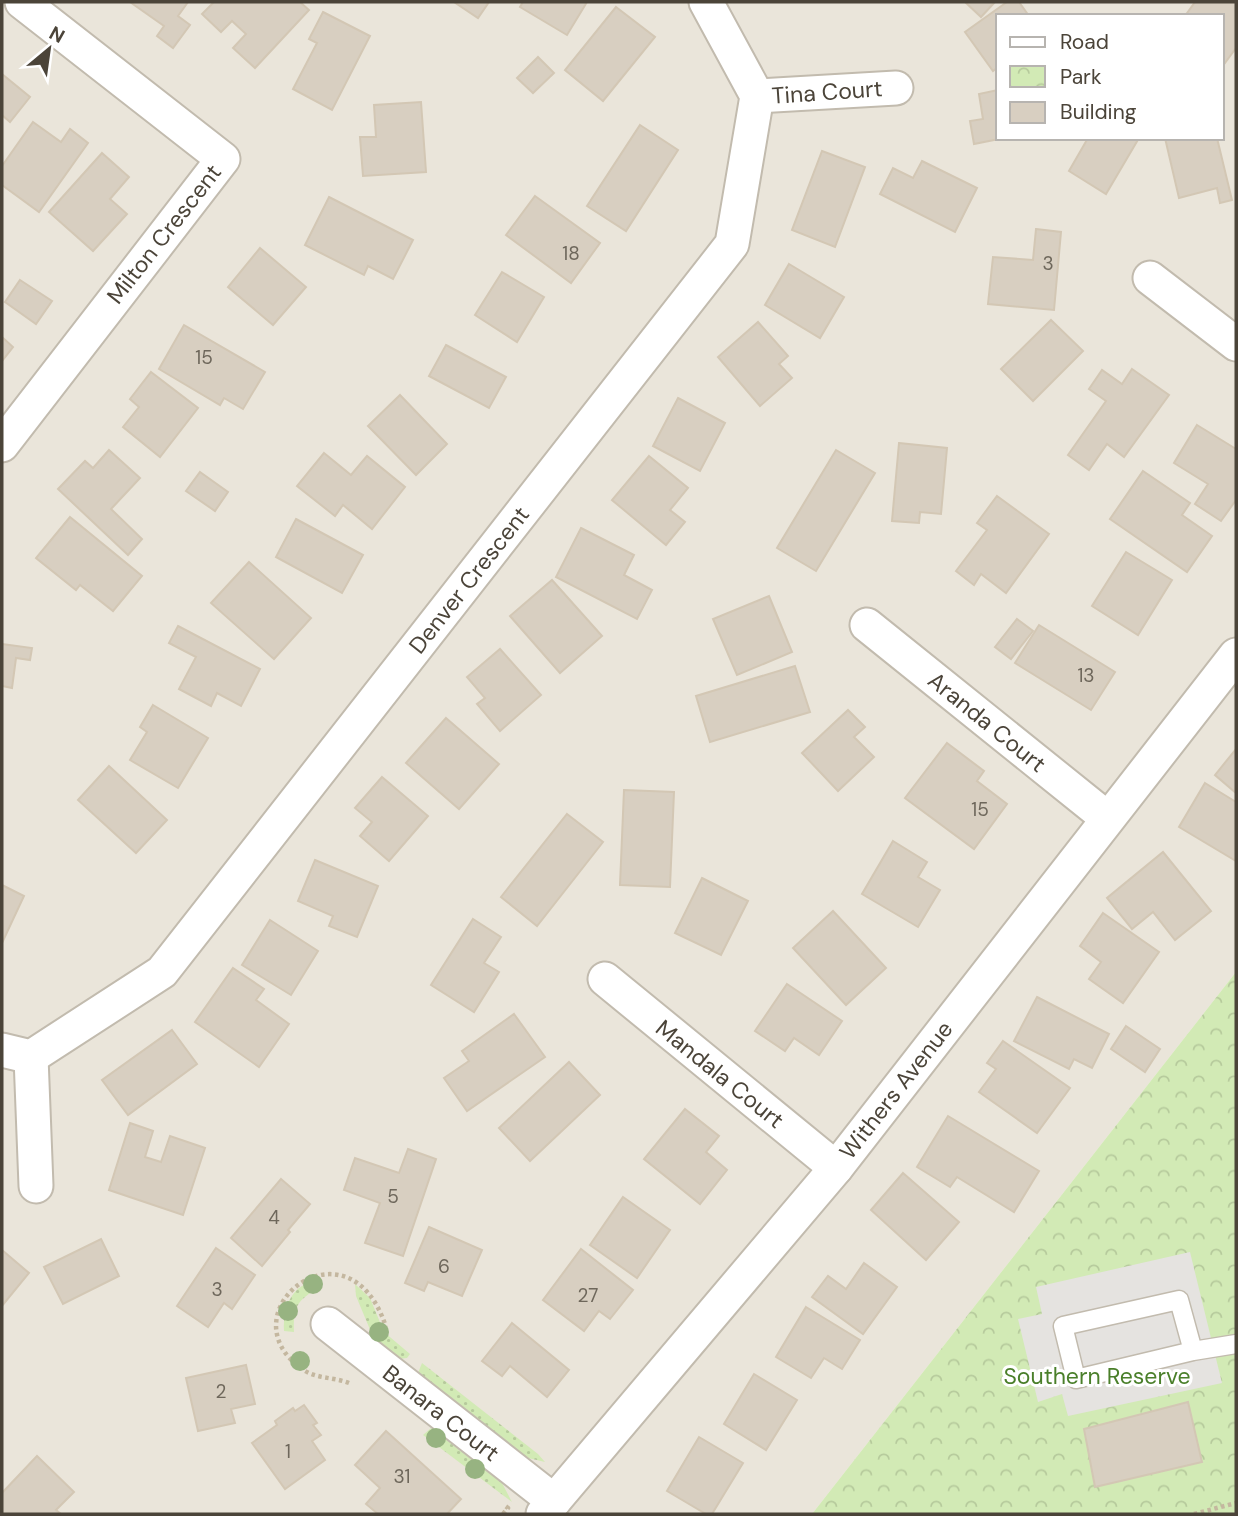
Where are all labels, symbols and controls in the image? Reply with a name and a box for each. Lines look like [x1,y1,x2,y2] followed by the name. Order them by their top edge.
[14,14,84,84] north arrow
[996,14,1224,140] legend
[45,20,69,49] text: N
[1060,28,1109,56] text: Road
[1060,63,1102,91] text: Park
[771,73,883,111] street label: Tina Court
[1060,98,1137,126] text: Building
[100,158,228,310] street label: Milton Crescent
[562,241,580,266] house number: 18
[1042,251,1054,276] house number: 3
[195,345,213,370] house number: 15
[402,500,536,660] street label: Denver Crescent
[1077,663,1095,688] house number: 13
[922,665,1052,779] street label: Aranda Court
[971,797,989,822] house number: 15
[650,1013,790,1135] street label: Mandala Court
[833,1015,959,1165] street label: Withers Avenue
[387,1184,399,1209] house number: 5
[268,1205,280,1230] house number: 4
[438,1254,450,1279] house number: 6
[211,1277,223,1302] house number: 3
[578,1283,598,1308] house number: 27
[377,1358,505,1468] street label: Banara Court
[1003,1361,1191,1391] park label: Southern Reserve
[216,1379,227,1404] house number: 2
[285,1439,291,1464] house number: 1
[394,1464,410,1489] house number: 31

